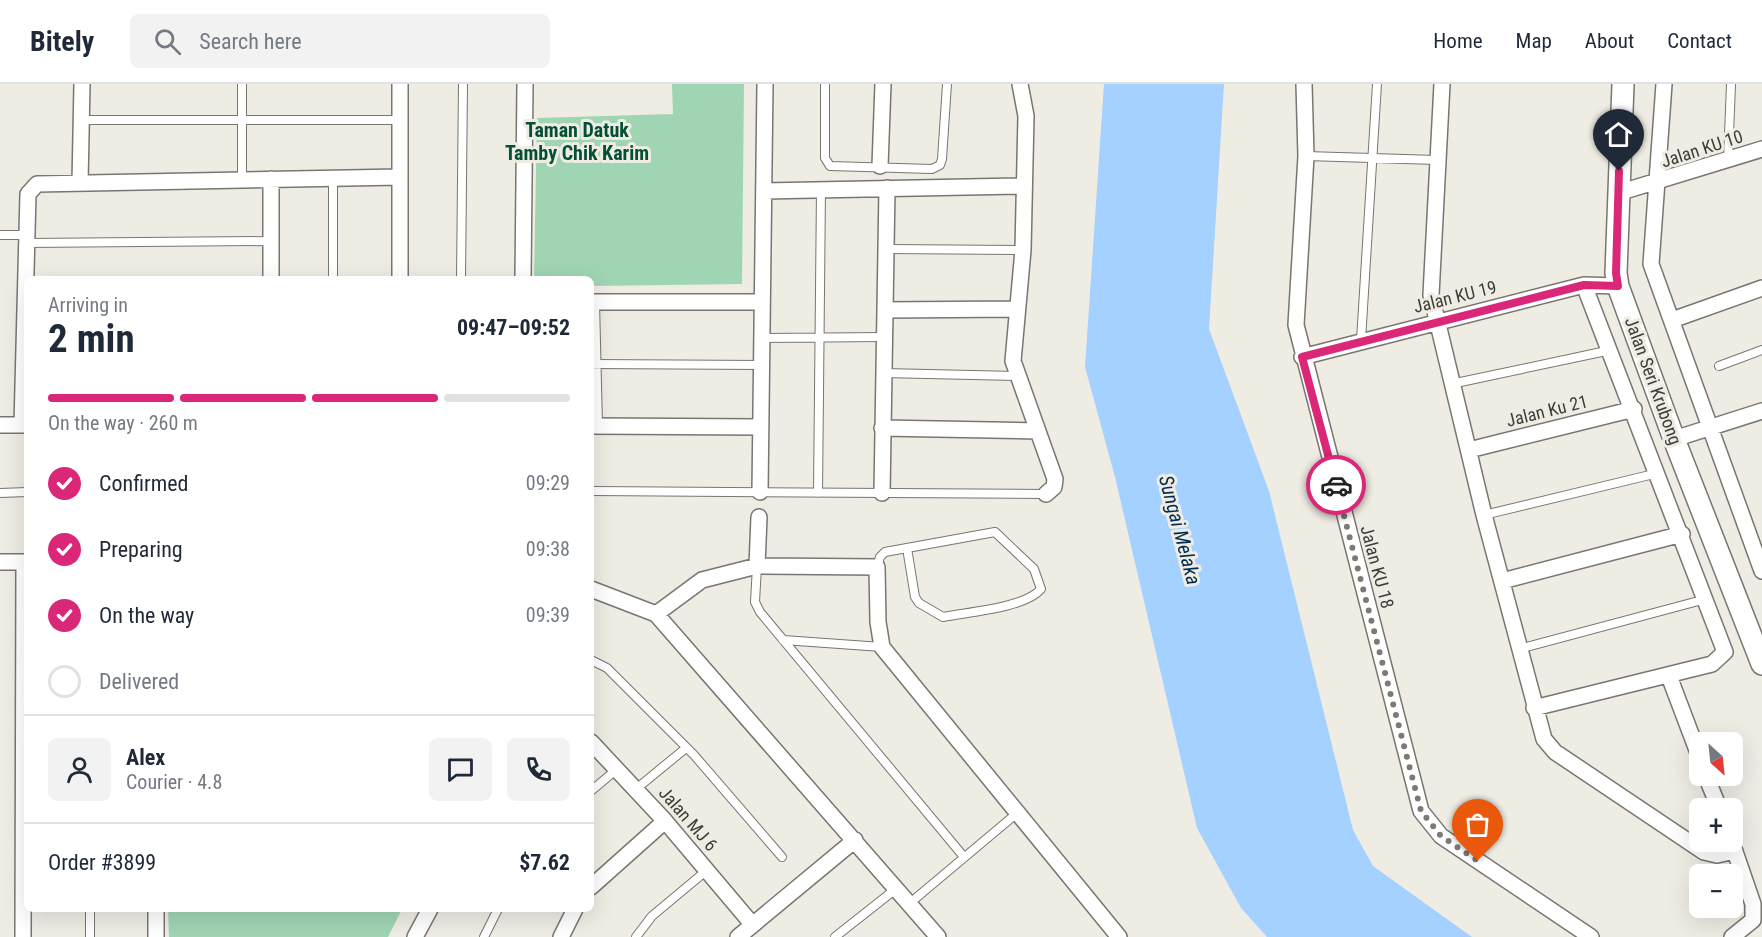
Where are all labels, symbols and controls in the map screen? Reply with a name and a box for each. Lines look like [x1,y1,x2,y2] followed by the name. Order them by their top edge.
[130,14,550,68] search box
[30,25,94,58] text: Bitely
[151,25,184,58] icon: search
[199,29,302,54] text: Search here
[1433,29,1483,53] text: Home
[1516,29,1552,53] text: Map
[1585,29,1634,53] text: About
[1667,29,1732,53] text: Contact
[1593,109,1644,171] pin
[505,118,649,165] district label: Taman Datuk Tamby Chik Karim
[1602,118,1635,151] icon: home
[1658,125,1745,172] street label: Jalan KU 10
[1411,276,1499,317] street label: Jalan KU 19
[48,293,128,317] text: Arriving in
[1621,314,1686,447] street label: Jalan Seri Krubong
[457,315,570,340] text: 09:47–09:52
[48,316,135,362] text: 2 min
[1504,390,1590,431] street label: Jalan Ku 21
[48,411,198,435] text: On the way · 260 m
[1306,455,1366,515] courier
[48,467,81,500] icon: check
[1320,469,1353,502] icon: car
[99,471,188,496] text: Confirmed
[526,471,570,495] text: 09:29
[1154,473,1206,587] water label: Sungai Melaka
[1356,523,1399,611] street label: Jalan KU 18
[48,533,81,566] icon: check
[99,537,183,562] text: Preparing
[526,537,570,561] text: 09:38
[48,599,81,632] icon: check
[99,603,194,628] text: On the way
[526,603,570,627] text: 09:39
[99,669,179,694] text: Delivered
[1689,732,1743,786] north arrow
[1689,732,1743,918] map controls
[48,738,111,801] button: person
[429,738,492,801] button: chat
[507,738,570,801] button: phone
[126,745,165,770] text: Alex
[126,770,222,794] text: Courier · 4.8
[655,782,722,855] street label: Jalan MJ 6
[1689,798,1743,852] button: +
[1452,799,1503,861] pin
[1461,808,1494,841] icon: bag
[48,850,156,875] text: Order #3899
[519,850,570,875] text: $7.62
[1689,864,1743,918] button: −

